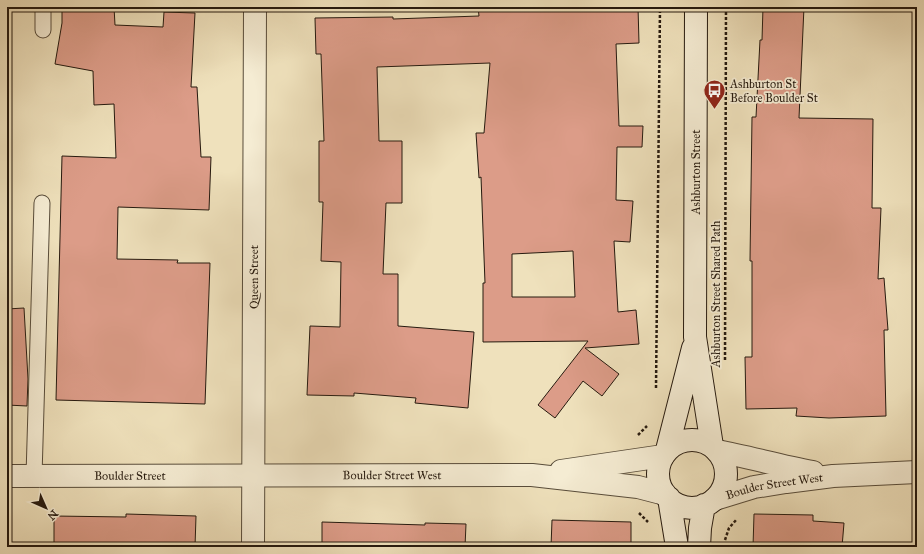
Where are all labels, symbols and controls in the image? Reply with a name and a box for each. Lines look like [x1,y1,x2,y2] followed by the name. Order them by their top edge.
[729,77,819,105] place label: Ashburton St Before Boulder St
[702,78,728,111] bus stop icon: Ashburton St Before Boulder St
[689,129,703,216] street label: Ashburton Street
[709,220,723,368] street label: Ashburton Street Shared Path
[247,244,261,309] street label: Queen Street
[343,468,442,482] street label: Boulder Street West
[94,469,167,483] street label: Boulder Street
[724,470,825,502] street label: Boulder Street West
[26,488,66,528] north arrow
[44,507,61,523] text: N

